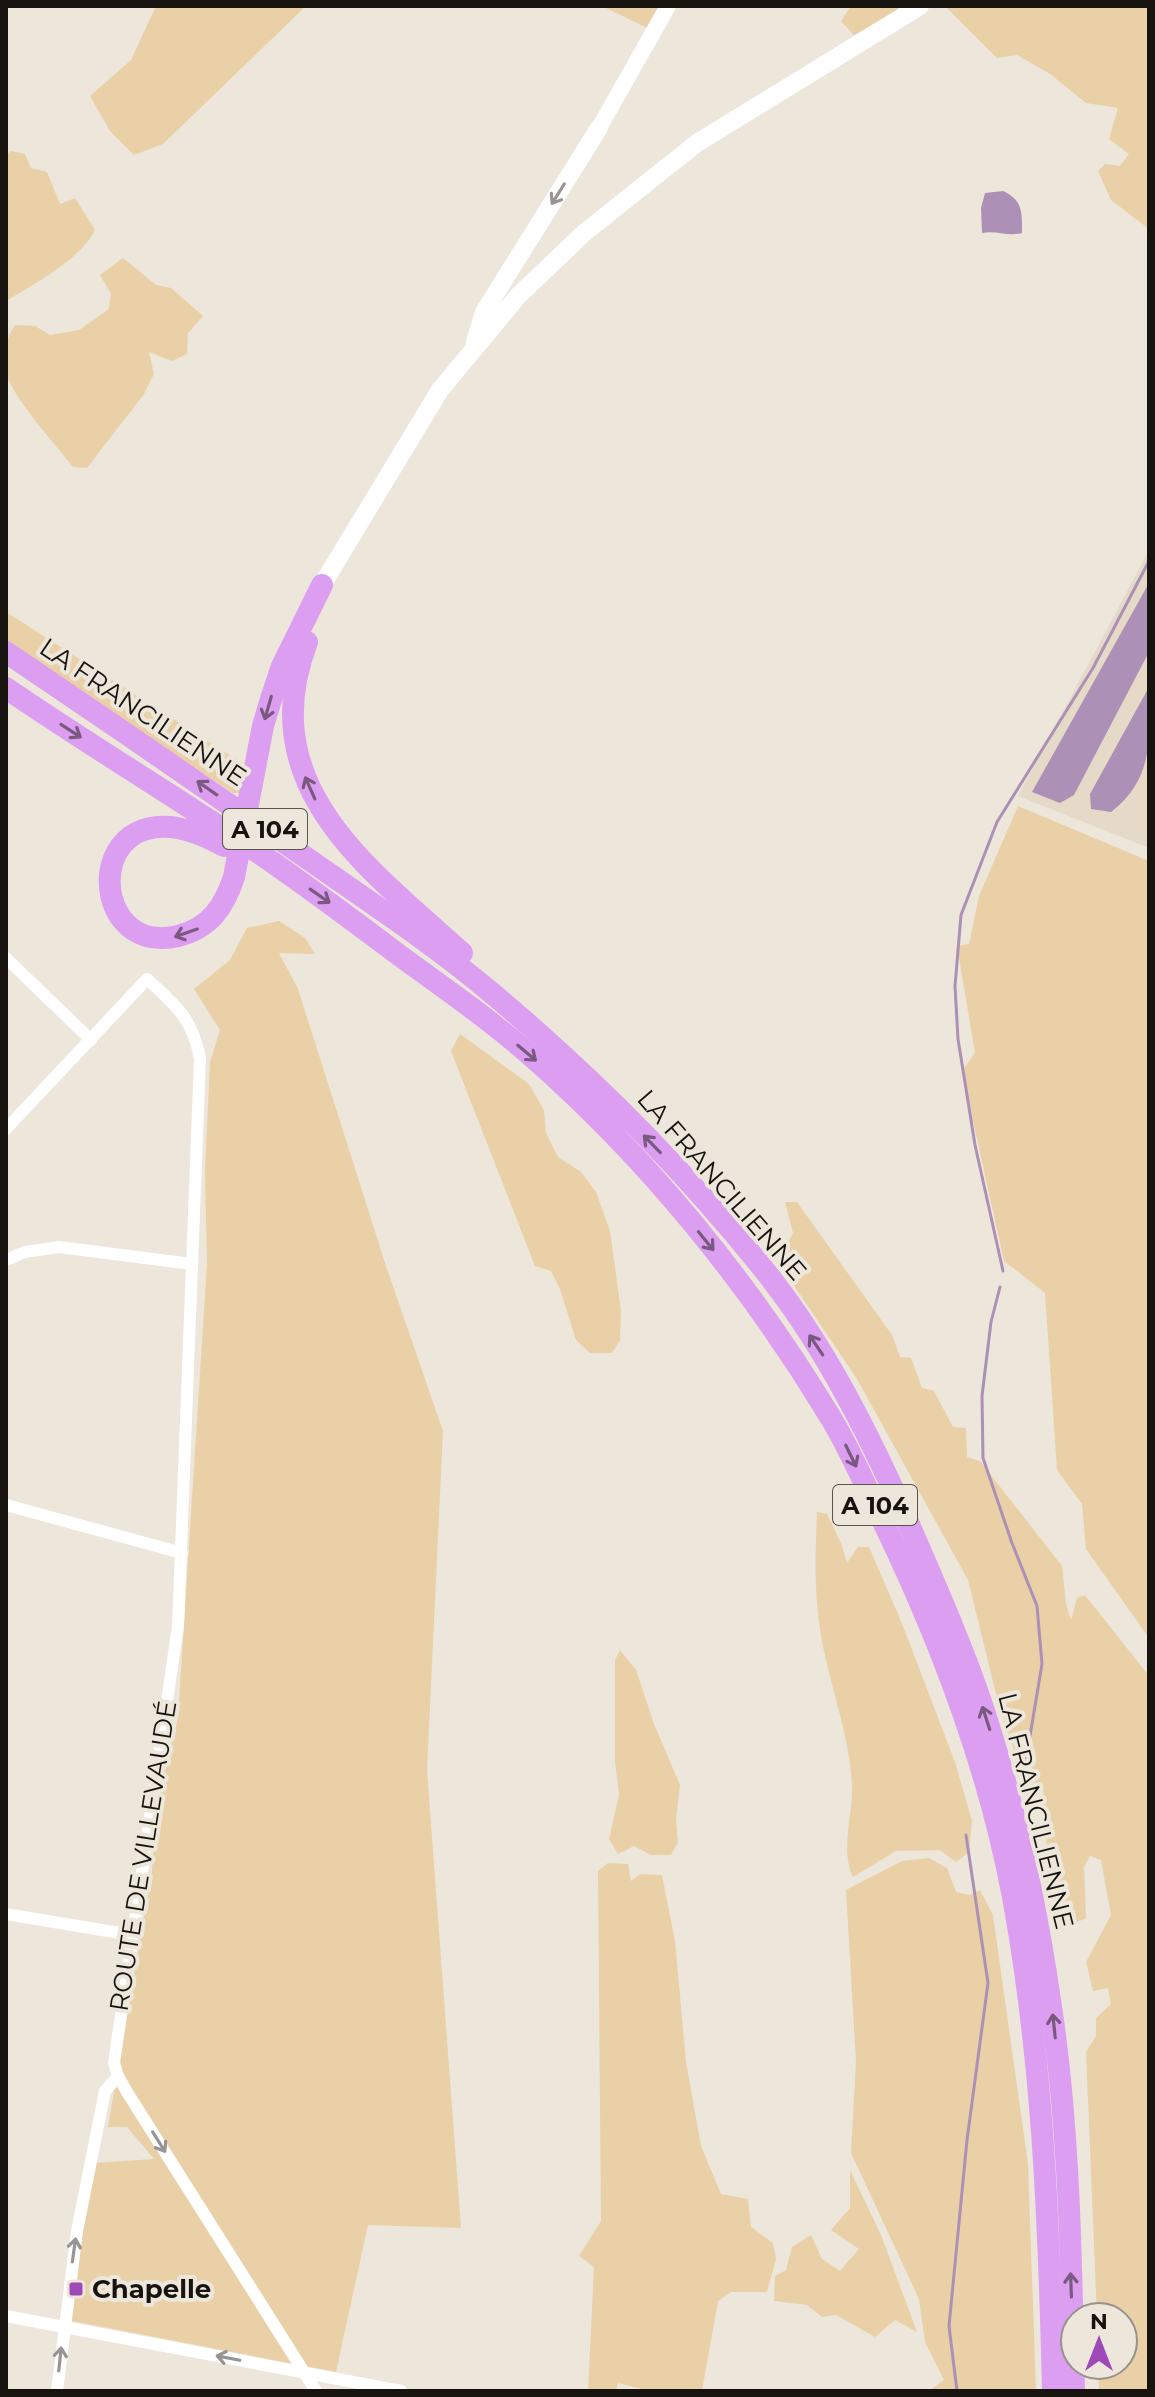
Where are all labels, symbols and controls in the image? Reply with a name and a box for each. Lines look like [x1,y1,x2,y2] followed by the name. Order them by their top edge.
[549,182,566,204] one-way arrow
[34,631,252,793] street label: LA FRANCILIENNE
[260,694,275,720] one-way arrow
[59,723,82,739] one-way arrow
[302,777,317,801] one-way arrow
[196,780,218,796] one-way arrow
[223,809,307,849] road number: A 104
[308,888,330,904] one-way arrow
[174,926,199,941] one-way arrow
[516,1044,536,1062] one-way arrow
[630,1083,814,1287] street label: LA FRANCILIENNE
[643,1134,662,1154] one-way arrow
[697,1230,715,1251] one-way arrow
[808,1335,824,1357] one-way arrow
[843,1444,859,1468] one-way arrow
[833,1485,917,1525] road number: A 104
[991,1690,1081,1932] street label: LA FRANCILIENNE
[103,1698,183,2014] street label: ROUTE DE VILLEVAUDÉ
[977,1705,992,1730] one-way arrow
[1046,2013,1061,2040] one-way arrow
[151,2131,168,2153] one-way arrow
[67,2238,82,2263] one-way arrow
[1063,2272,1078,2299] one-way arrow
[92,2273,211,2305] place label: Chapelle
[67,2280,85,2298] marker: Chapelle
[1059,2301,1139,2381] north arrow
[1090,2308,1108,2335] text: N
[52,2346,67,2373] one-way arrow
[216,2350,241,2365] one-way arrow

